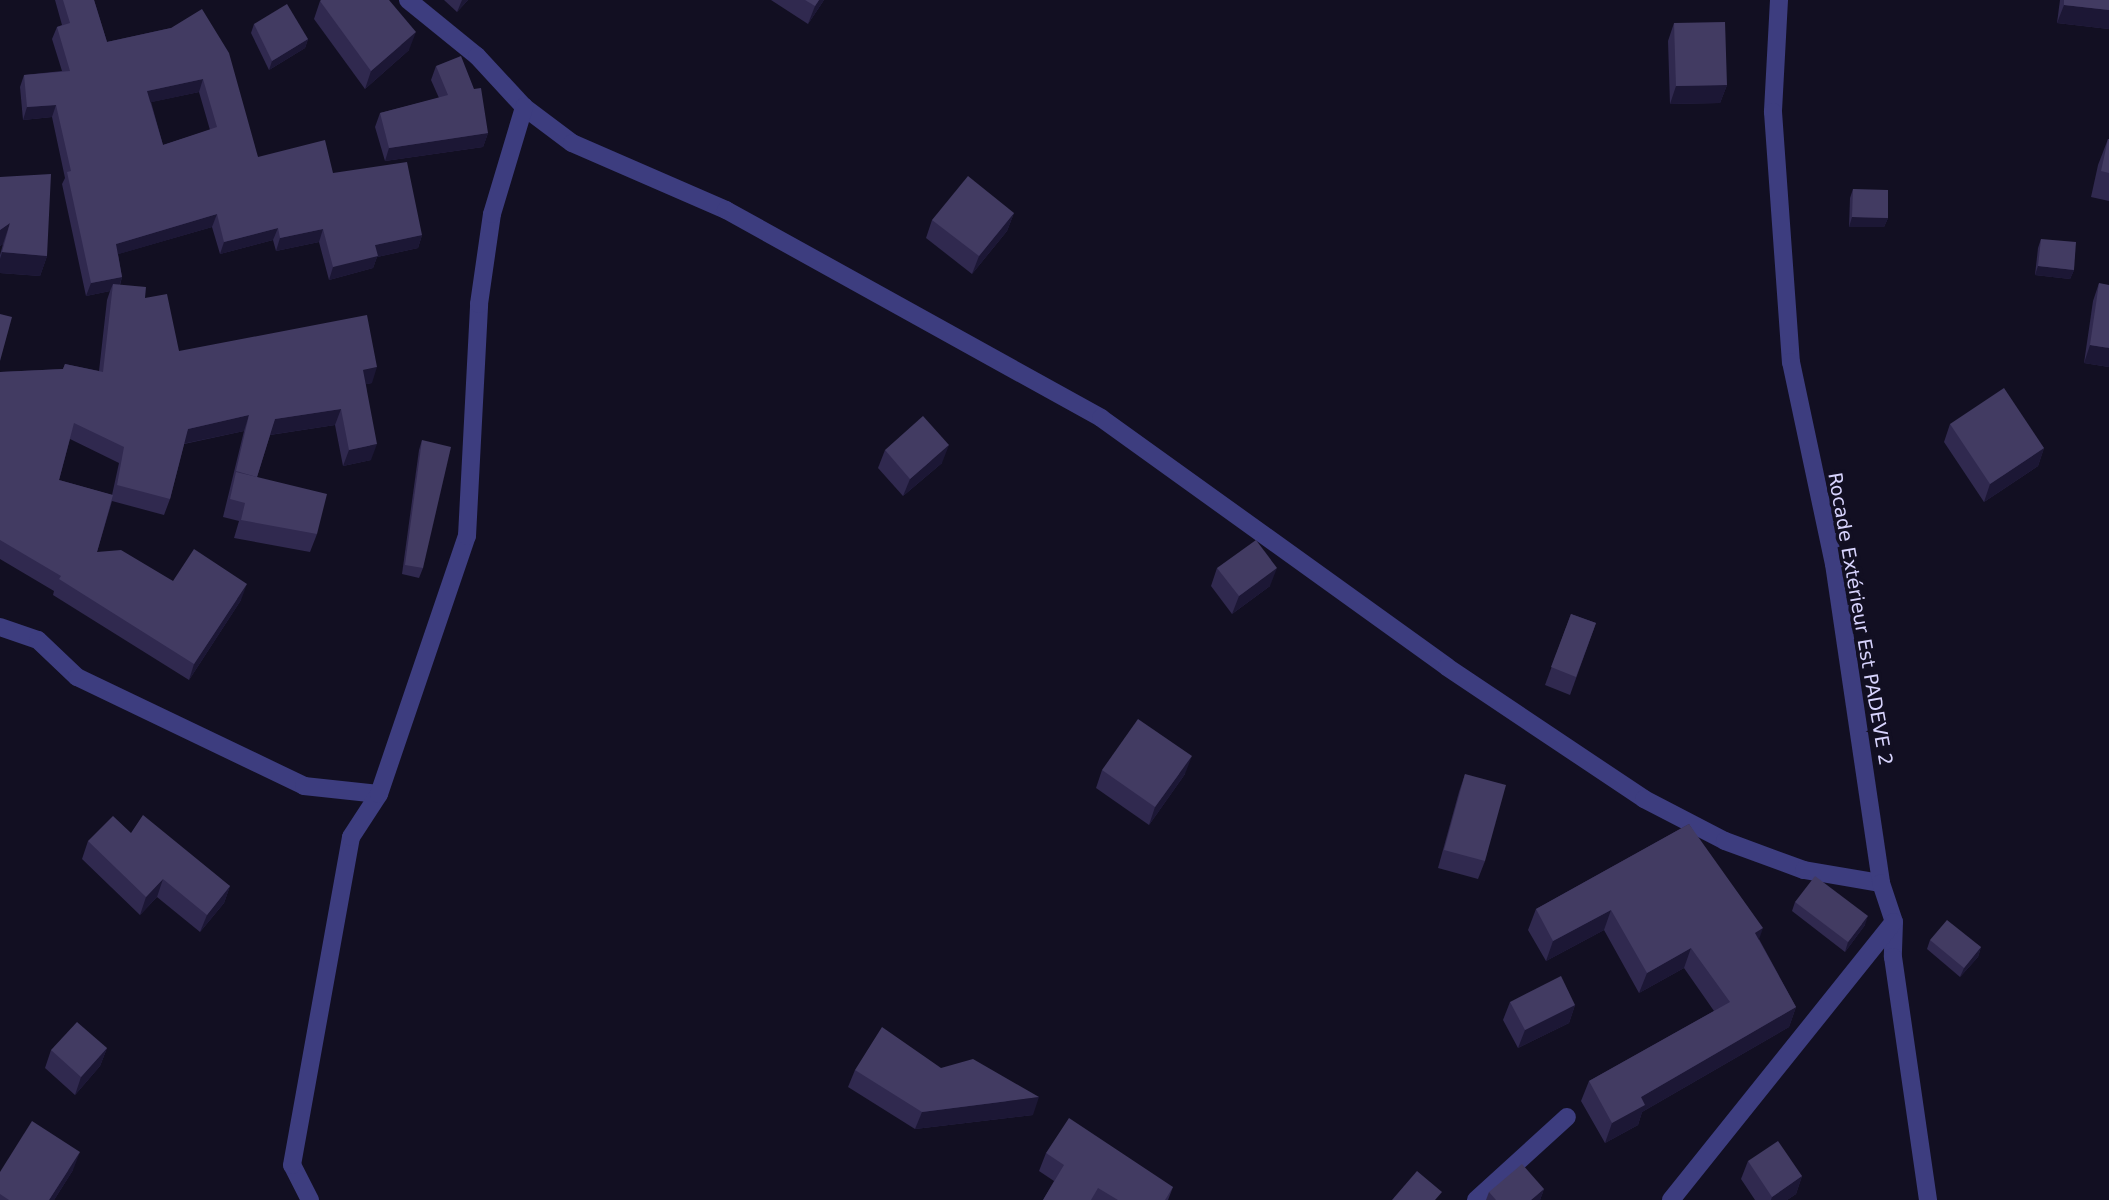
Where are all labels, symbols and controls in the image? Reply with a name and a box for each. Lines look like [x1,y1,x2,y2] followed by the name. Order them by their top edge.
[1823,471,1897,767] street label: Rocade Extérieur Est PADEVE 2

